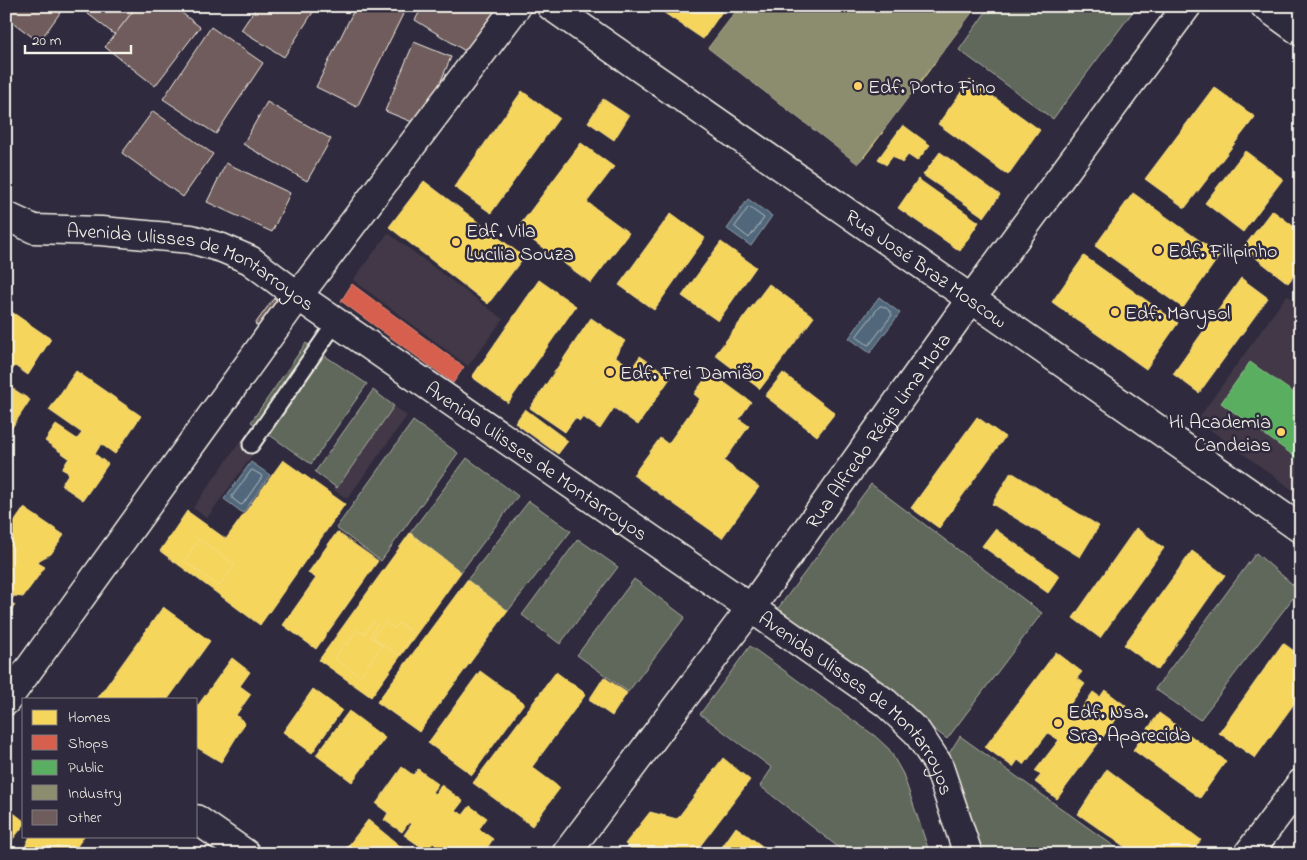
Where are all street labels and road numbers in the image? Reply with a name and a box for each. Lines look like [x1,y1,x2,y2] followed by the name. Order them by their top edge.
[838,203,1012,337] street label: Rua José Braz Moscow
[66,218,319,320] street label: Avenida Ulisses de Montarroyos
[800,328,959,536] street label: Rua Alfredo Régis Lima Mota
[418,376,653,550] street label: Avenida Ulisses de Montarroyos
[752,605,959,799] street label: Avenida Ulisses de Montarroyos

